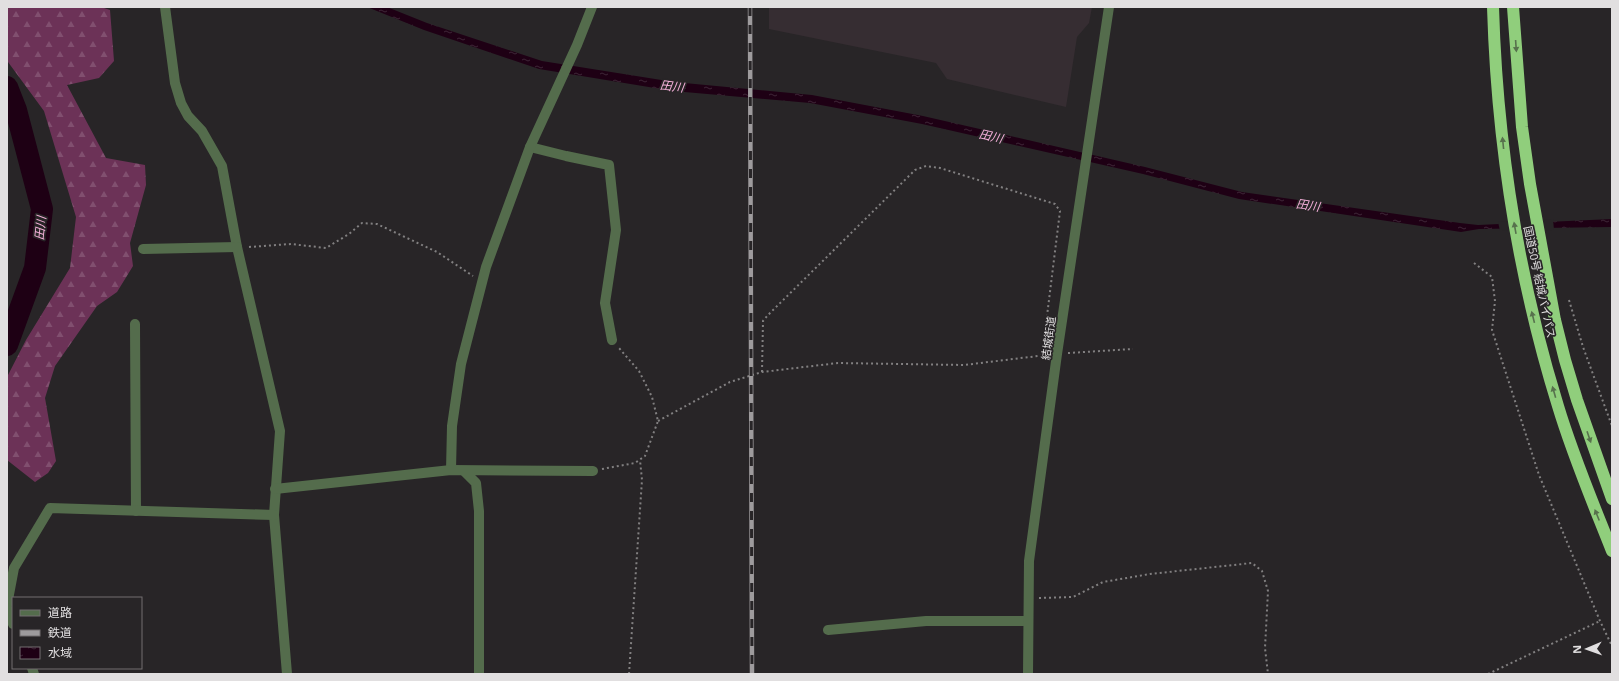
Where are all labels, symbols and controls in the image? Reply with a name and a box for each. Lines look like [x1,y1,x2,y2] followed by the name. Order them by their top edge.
[1512,40,1519,52] one-way arrow
[659,76,687,96] water label: 田川
[977,125,1007,147] water label: 田川
[1499,137,1506,149] one-way arrow
[1295,195,1323,215] water label: 田川
[30,213,50,241] water label: 田川
[1512,222,1518,234] one-way arrow
[1521,225,1559,339] street label: 国道50号 結城バイパス
[1530,310,1536,322] one-way arrow
[1038,315,1058,361] street label: 結城街道
[1551,386,1557,398] one-way arrow
[1586,431,1592,443] one-way arrow
[1594,508,1600,520] one-way arrow
[12,597,142,669] legend
[48,604,72,621] text: 道路
[48,624,72,641] text: 鉄道
[1567,629,1607,669] north arrow
[48,644,72,661] text: 水域
[1569,645,1584,654] text: N

